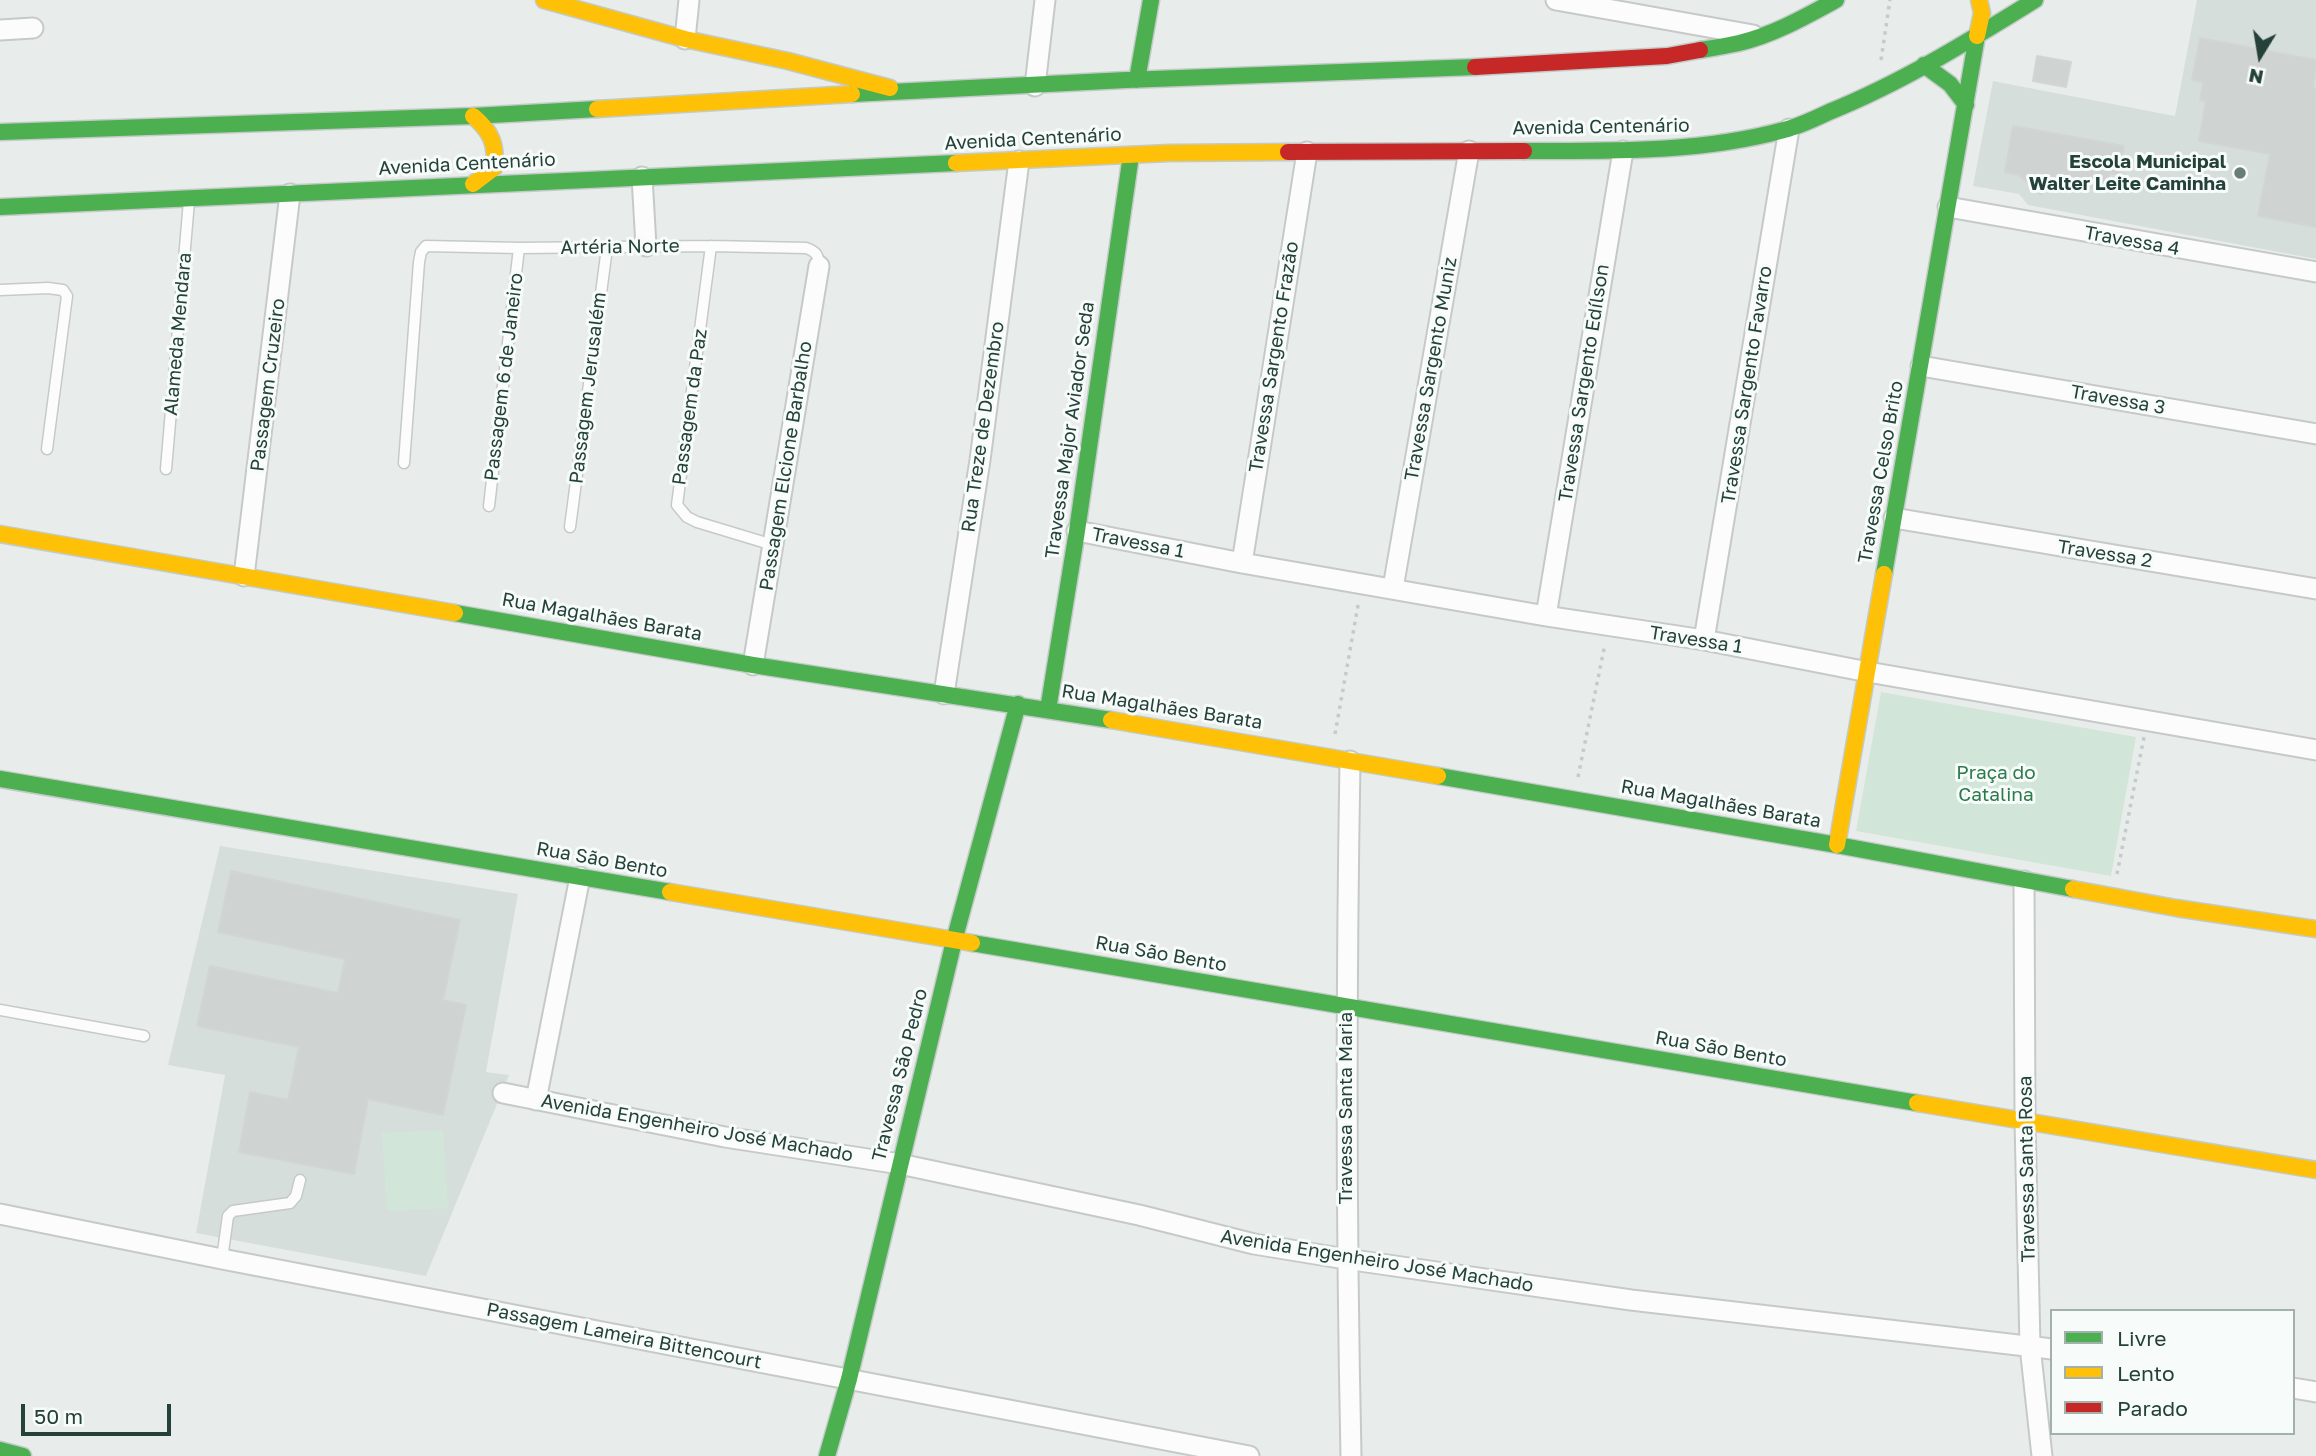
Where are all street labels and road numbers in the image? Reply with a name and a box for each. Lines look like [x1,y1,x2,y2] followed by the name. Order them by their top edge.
[1512,114,1690,140] street label: Avenida Centenário
[944,123,1122,155] street label: Avenida Centenário
[378,148,556,180] street label: Avenida Centenário
[2083,221,2181,261] street label: Travessa 4
[560,235,680,259] street label: Artéria Norte
[1244,240,1304,474] street label: Travessa Sargento Frazão
[160,252,196,416] street label: Alameda Mendara
[1400,255,1462,483] street label: Travessa Sargento Muniz
[1554,262,1614,504] street label: Travessa Sargento Edílson
[1717,264,1777,506] street label: Travessa Sargento Favarro
[480,272,528,482] street label: Passagem 6 de Janeiro
[565,291,611,485] street label: Passagem Jerusalém
[246,297,290,473] street label: Passagem Cruzeiro
[1041,300,1099,560] street label: Travessa Major Aviador Seda
[957,320,1009,534] street label: Rua Treze de Dezembro
[668,327,712,487] street label: Passagem da Paz
[755,340,817,592] street label: Passagem Elcione Barbalho
[1854,379,1908,565] street label: Travessa Celso Brito
[2069,380,2167,420] street label: Travessa 3
[1090,523,1186,563] street label: Travessa 1
[2056,535,2154,573] street label: Travessa 2
[500,588,704,646] street label: Rua Magalhães Barata
[1648,621,1744,659] street label: Travessa 1
[1060,680,1264,734] street label: Rua Magalhães Barata
[1619,775,1823,833] street label: Rua Magalhães Barata
[535,837,669,883] street label: Rua São Bento
[1094,931,1228,977] street label: Rua São Bento
[868,986,932,1164] street label: Travessa São Pedro
[1335,1012,1357,1204] street label: Travessa Santa Maria
[1654,1026,1788,1072] street label: Rua São Bento
[2014,1075,2040,1263] street label: Travessa Santa Rosa
[539,1089,855,1167] street label: Avenida Engenheiro José Machado
[1219,1225,1535,1297] street label: Avenida Engenheiro José Machado
[485,1298,763,1374] street label: Passagem Lameira Bittencourt

